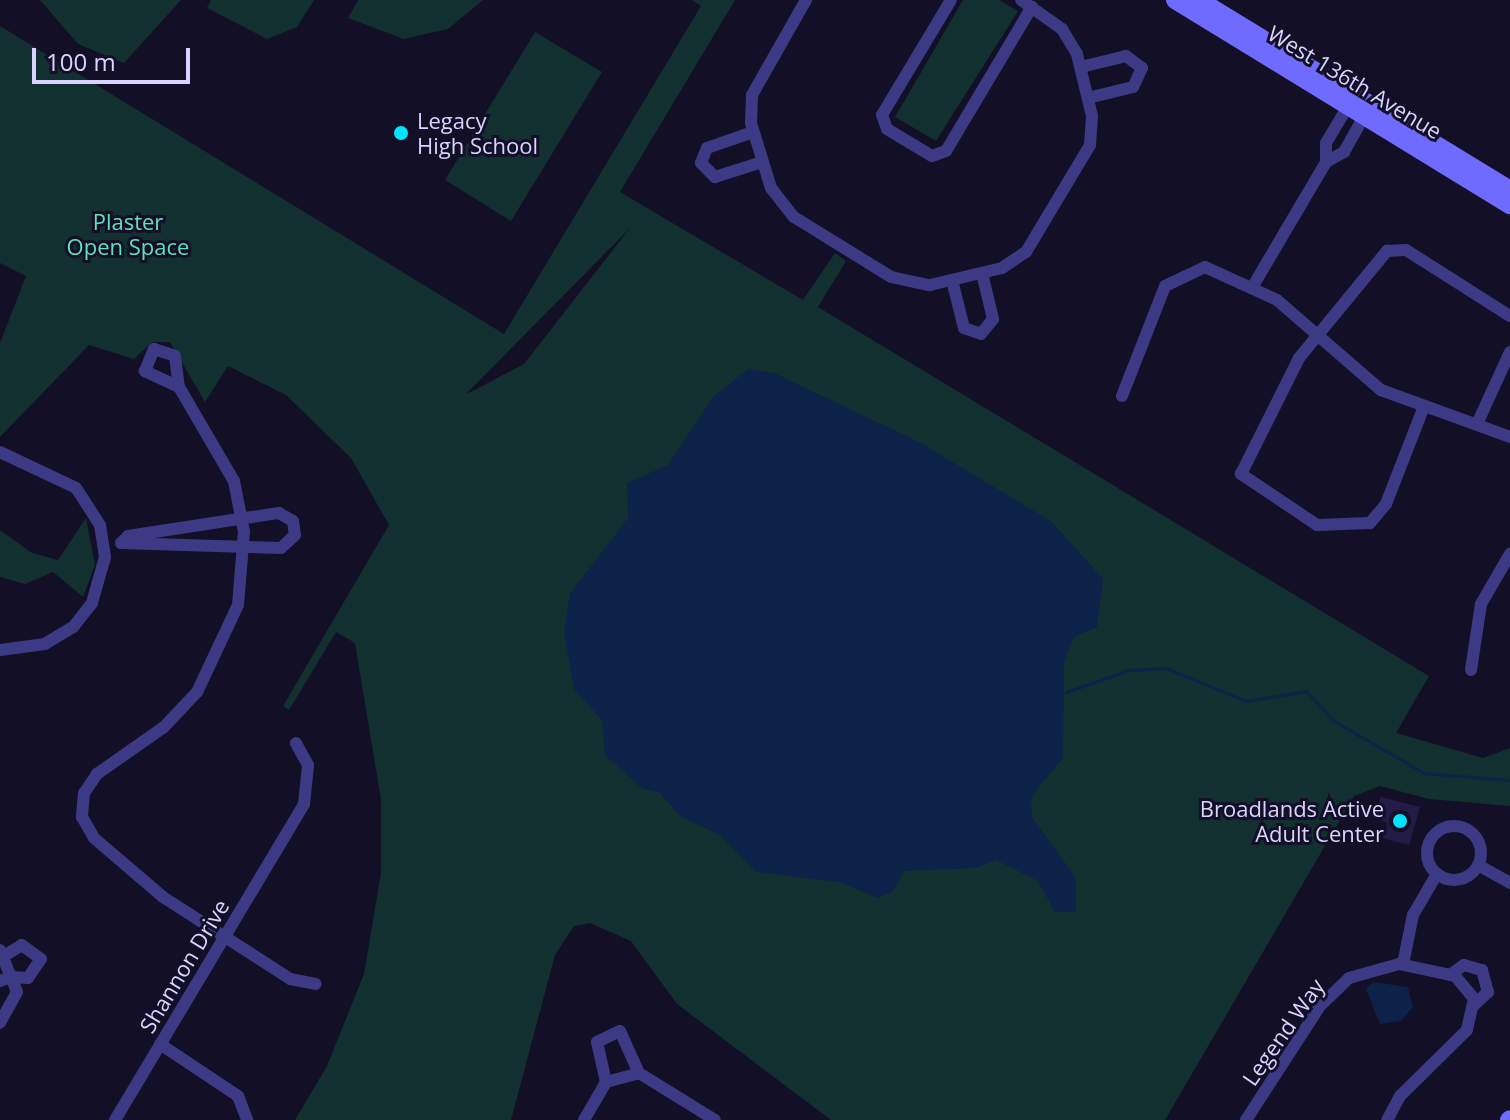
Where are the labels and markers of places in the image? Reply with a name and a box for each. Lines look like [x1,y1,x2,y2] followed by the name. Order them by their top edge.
[417,107,538,158] place label: Legacy High School
[392,124,410,142] marker: Legacy High School
[1200,795,1384,846] place label: Broadlands Active Adult Center
[1391,812,1409,830] marker: Broadlands Active Adult Center

